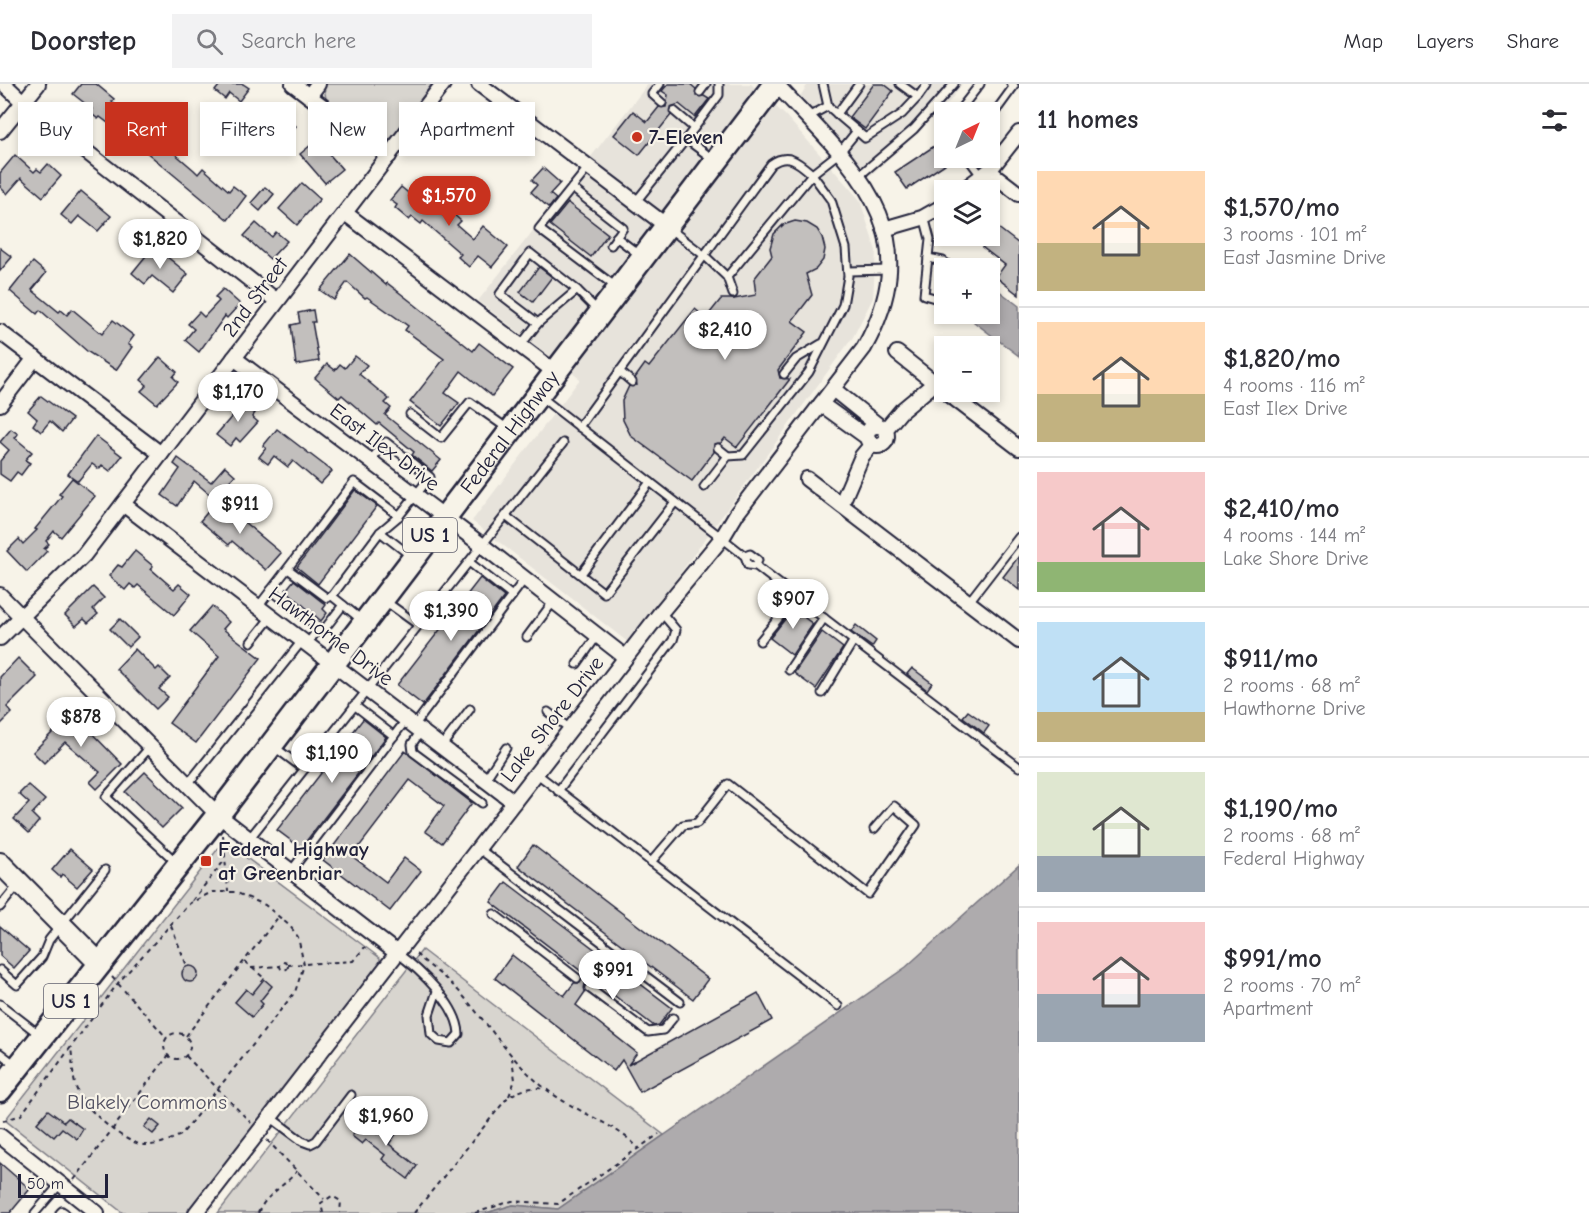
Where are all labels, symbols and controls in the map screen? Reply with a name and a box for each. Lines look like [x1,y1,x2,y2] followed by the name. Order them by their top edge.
[172,14,592,68] search box
[30,25,136,57] text: Doorstep
[193,25,226,58] icon: search
[241,28,356,54] text: Search here
[1344,29,1383,53] text: Map
[1416,29,1474,53] text: Layers
[1507,29,1559,53] text: Share
[18,102,93,156] chip: Buy
[105,102,188,156] chip: Rent
[200,102,296,156] chip: Filters
[308,102,387,156] chip: New
[399,102,535,156] chip: Apartment
[934,102,1000,168] north arrow
[934,102,1000,402] map controls
[1538,104,1571,137] icon: filters
[1037,105,1138,135] text: 11 homes
[649,125,723,149] place label: 7-Eleven
[630,130,644,144] marker: 7-Eleven
[400,176,498,227] pin: $1,570
[934,180,1000,246] button: layers
[422,184,476,207] text: $1,570
[1223,193,1340,223] text: $1,570/mo
[1085,195,1157,267] icon: home
[111,219,209,270] pin: $1,820
[1223,223,1367,246] text: 3 rooms · 101 m²
[132,227,188,250] text: $1,820
[1223,246,1386,269] text: East Jasmine Drive
[217,252,293,341] street label: 2nd Street
[934,258,1000,324] button: +
[676,310,774,361] pin: $2,410
[698,318,752,341] text: $2,410
[934,336,1000,402] button: −
[1223,344,1341,374] text: $1,820/mo
[1085,346,1157,418] icon: home
[455,366,564,499] street label: Federal Highway
[189,372,287,423] pin: $1,170
[1223,374,1365,397] text: 4 rooms · 116 m²
[212,380,264,403] text: $1,170
[1223,397,1348,420] text: East Ilex Drive
[326,398,444,496] street label: East Ilex Drive
[204,484,276,535] pin: $911
[221,492,259,515] text: $911
[1223,494,1339,524] text: $2,410/mo
[1085,496,1157,568] icon: home
[403,518,457,552] road number: US 1
[1223,524,1365,547] text: 4 rooms · 144 m²
[1223,547,1369,570] text: Lake Shore Drive
[757,579,829,630] pin: $907
[264,581,398,691] street label: Hawthorne Drive
[772,587,814,610] text: $907
[402,591,500,642] pin: $1,390
[423,599,479,622] text: $1,390
[1223,644,1318,674] text: $911/mo
[1085,646,1157,718] icon: home
[495,651,609,787] street label: Lake Shore Drive
[1223,674,1360,697] text: 2 rooms · 68 m²
[45,697,117,748] pin: $878
[1223,697,1366,720] text: Hawthorne Drive
[61,705,101,728] text: $878
[283,733,381,784] pin: $1,190
[305,741,359,764] text: $1,190
[1223,794,1338,824] text: $1,190/mo
[1085,796,1157,868] icon: home
[1223,824,1360,847] text: 2 rooms · 68 m²
[218,837,369,885] place label: Federal Highway at Greenbriar
[1223,847,1364,870] text: Federal Highway
[199,854,213,868] marker: Federal Highway at Greenbriar
[1223,944,1322,974] text: $991/mo
[1085,946,1157,1018] icon: home
[577,950,649,1001] pin: $991
[593,958,633,981] text: $991
[1223,974,1360,997] text: 2 rooms · 70 m²
[44,984,98,1018] road number: US 1
[1223,997,1313,1020] text: Apartment
[67,1090,227,1114] park label: Blakely Commons
[337,1096,435,1147] pin: $1,960
[358,1104,414,1127] text: $1,960
[18,1171,108,1198] scale bar
[27,1175,64,1193] text: 50 m

